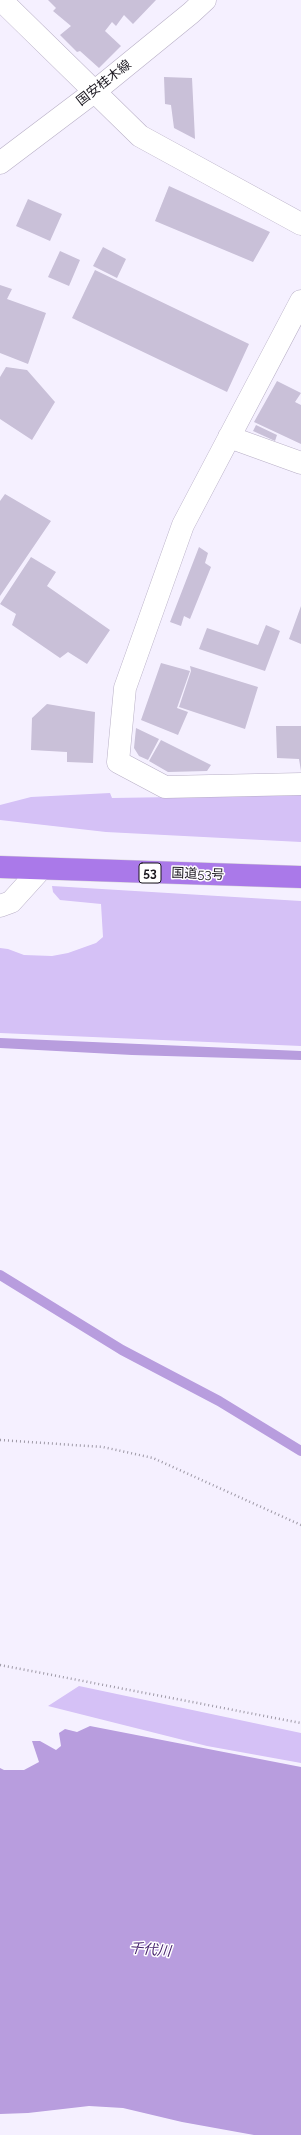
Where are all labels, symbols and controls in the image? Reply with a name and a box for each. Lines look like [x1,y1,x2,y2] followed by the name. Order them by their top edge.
[74,57,134,109] street label: 国安桂木線
[139,863,161,883] road number: 53
[171,865,225,883] street label: 国道53号
[128,1940,172,1960] water label: 千代川

